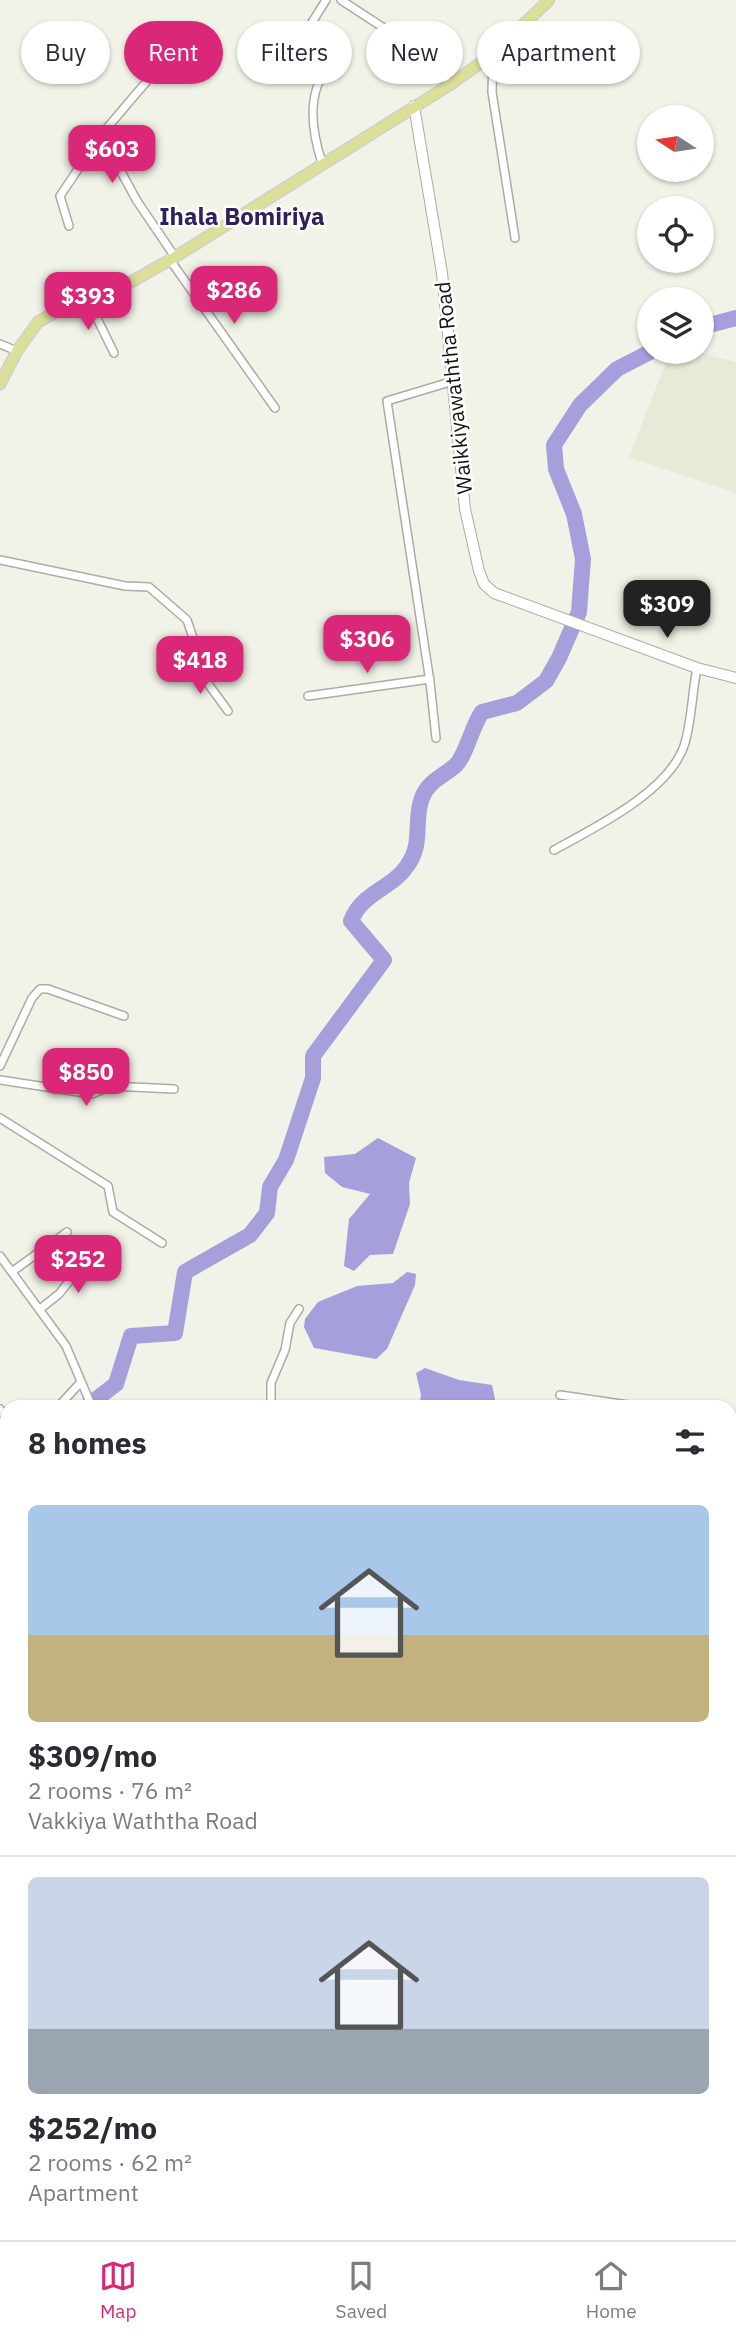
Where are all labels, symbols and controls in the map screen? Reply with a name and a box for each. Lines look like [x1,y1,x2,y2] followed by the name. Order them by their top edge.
[21,21,110,84] chip: Buy
[124,21,223,84] chip: Rent
[237,21,352,84] chip: Filters
[366,21,463,84] chip: New
[477,21,640,84] chip: Apartment
[637,105,714,182] north arrow
[637,105,714,364] map controls
[71,125,153,185] pin: $603
[84,133,140,163] text: $603
[637,196,714,273] button: locate
[159,200,325,232] district label: Ihala Bomiriya
[193,266,275,326] pin: $286
[47,272,129,332] pin: $393
[206,274,262,304] text: $286
[60,280,116,310] text: $393
[428,280,478,496] street label: Waikkiyawaththa Road
[637,287,714,364] button: layers
[626,580,708,640] pin: $309
[639,588,695,618] text: $309
[326,616,408,675] pin: $306
[339,623,395,653] text: $306
[159,636,241,696] pin: $418
[172,644,228,674] text: $418
[45,1048,127,1108] pin: $850
[58,1056,114,1086] text: $850
[37,1236,119,1295] pin: $252
[50,1243,106,1273] text: $252
[28,1423,147,1462] text: 8 homes
[671,1423,709,1461] icon: filters
[306,1550,432,1676] icon: home
[28,1736,157,1775] text: $309/mo
[28,1775,192,1805] text: 2 rooms · 76 m²
[28,1805,258,1835] text: Vakkiya Waththa Road
[306,1922,432,2048] icon: home
[28,2108,157,2147] text: $252/mo
[28,2147,192,2177] text: 2 rooms · 62 m²
[28,2177,139,2207] text: Apartment
[99,2257,137,2323] tab: Map
[336,2257,387,2323] tab: Saved
[586,2257,637,2323] tab: Home

